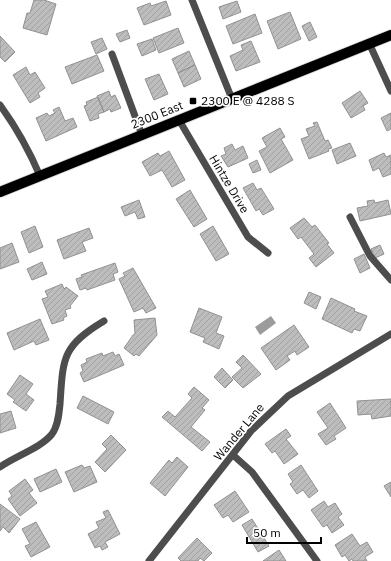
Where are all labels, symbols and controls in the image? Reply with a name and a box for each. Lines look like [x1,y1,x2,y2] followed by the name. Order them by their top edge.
[201,93,295,108] place label: 2300 E @ 4288 S
[188,96,198,106] marker: 2300 E @ 4288 S
[128,97,185,132] street label: 2300 East
[206,152,253,216] street label: Hintze Drive
[210,400,267,463] street label: Wander Lane
[247,519,321,545] scale bar
[253,525,281,540] text: 50 m

